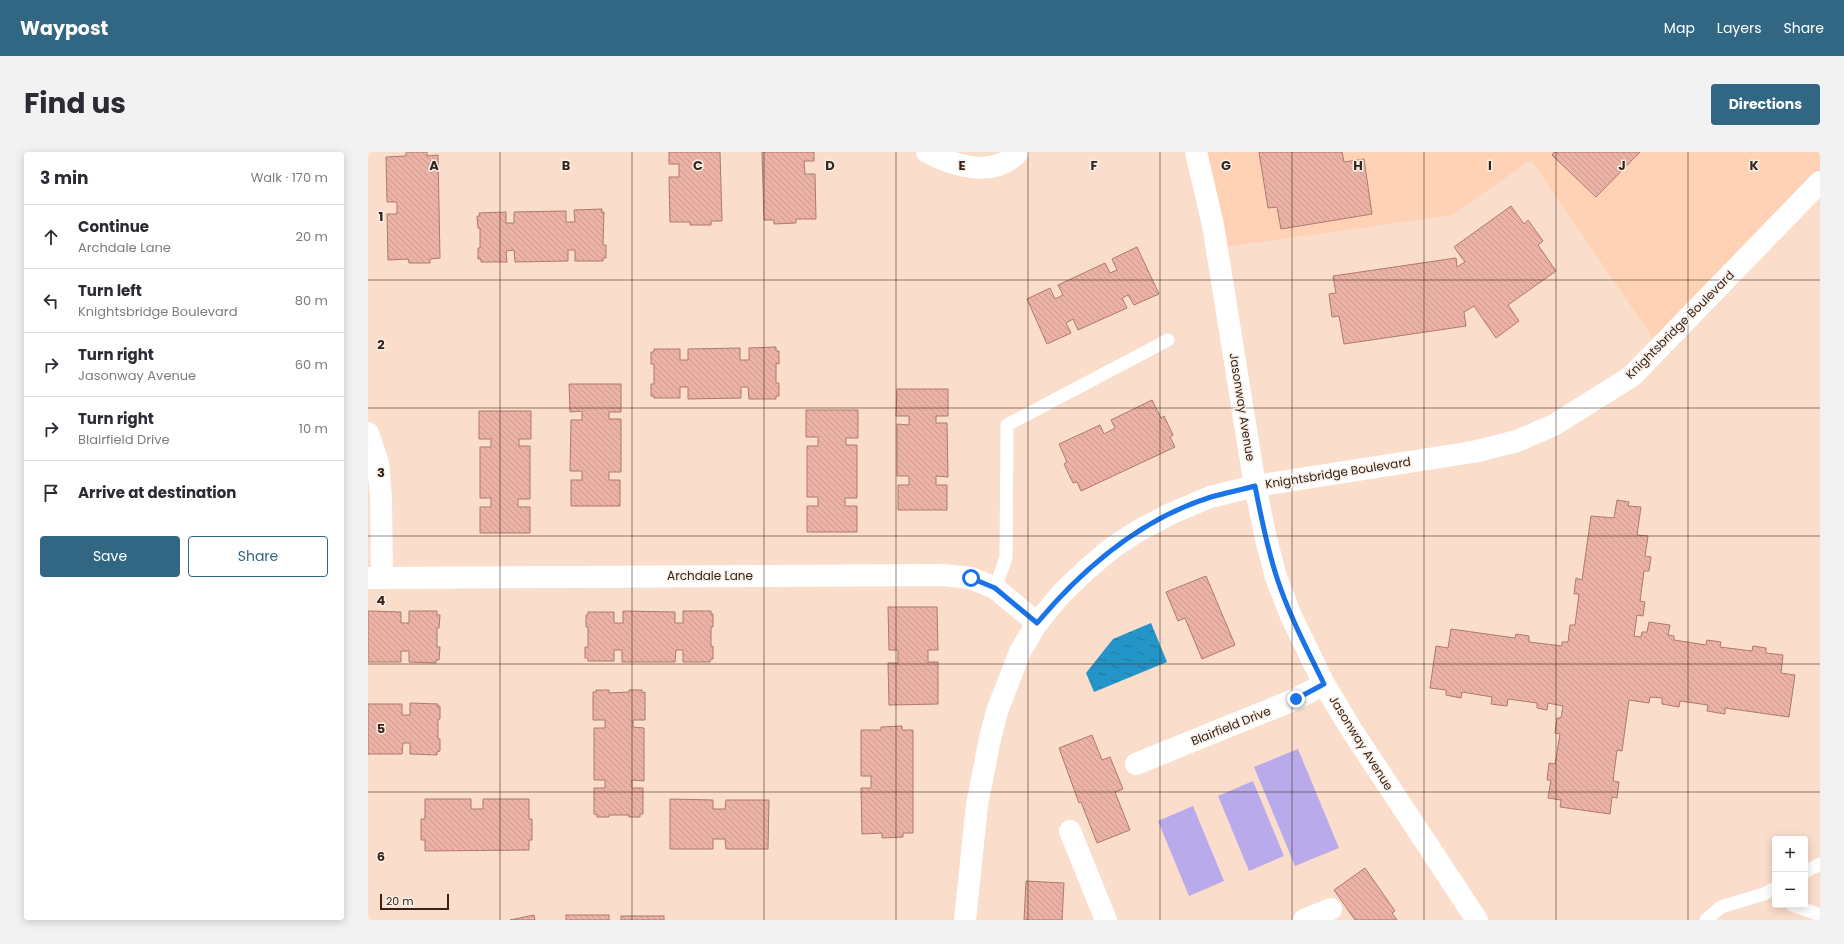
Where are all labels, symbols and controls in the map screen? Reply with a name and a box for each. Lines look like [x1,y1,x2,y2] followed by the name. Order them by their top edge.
[20,15,108,42] text: Waypost
[1664,18,1695,38] text: Map
[1717,18,1761,38] text: Layers
[1783,18,1824,38] text: Share
[24,84,126,123] text: Find us
[1711,84,1820,125] button: Directions
[429,156,439,175] text: A
[562,156,571,175] text: B
[693,156,703,175] text: C
[825,156,835,175] text: D
[958,156,966,175] text: E
[1090,156,1098,175] text: F
[1221,156,1231,175] text: G
[1353,156,1363,175] text: H
[1488,156,1492,175] text: I
[1618,156,1626,175] text: J
[1749,156,1759,175] text: K
[40,166,88,190] text: 3 min
[251,168,328,187] text: Walk · 170 m
[379,207,383,226] text: 1
[78,216,149,237] text: Continue
[40,226,62,248] icon: ahead
[295,227,328,246] text: 20 m
[78,238,171,257] text: Archdale Lane
[1622,267,1738,383] street label: Knightsbridge Boulevard
[78,280,142,301] text: Turn left
[40,290,62,312] icon: left
[295,291,328,310] text: 80 m
[78,302,237,321] text: Knightsbridge Boulevard
[377,335,385,354] text: 2
[78,344,154,365] text: Turn right
[1226,352,1259,462] street label: Jasonway Avenue
[40,354,62,376] icon: right
[295,355,328,374] text: 60 m
[78,366,196,385] text: Jasonway Avenue
[78,408,154,429] text: Turn right
[40,418,62,440] icon: right
[299,419,328,438] text: 10 m
[78,430,170,449] text: Blairfield Drive
[1264,453,1412,492] street label: Knightsbridge Boulevard
[377,463,385,482] text: 3
[40,482,62,504] icon: arrive
[78,482,236,503] text: Arrive at destination
[40,536,180,577] button: Save
[188,536,328,577] button: Share
[667,567,753,584] street label: Archdale Lane
[962,569,980,587] route start
[377,591,386,610] text: 4
[1287,690,1305,708] route end
[1325,692,1398,793] street label: Jasonway Avenue
[1188,702,1273,749] street label: Blairfield Drive
[377,719,385,738] text: 5
[1772,836,1808,908] map controls
[1772,836,1808,872] button: +
[377,847,385,866] text: 6
[1772,872,1808,908] button: −
[380,892,449,911] scale bar
[386,893,414,909] text: 20 m

